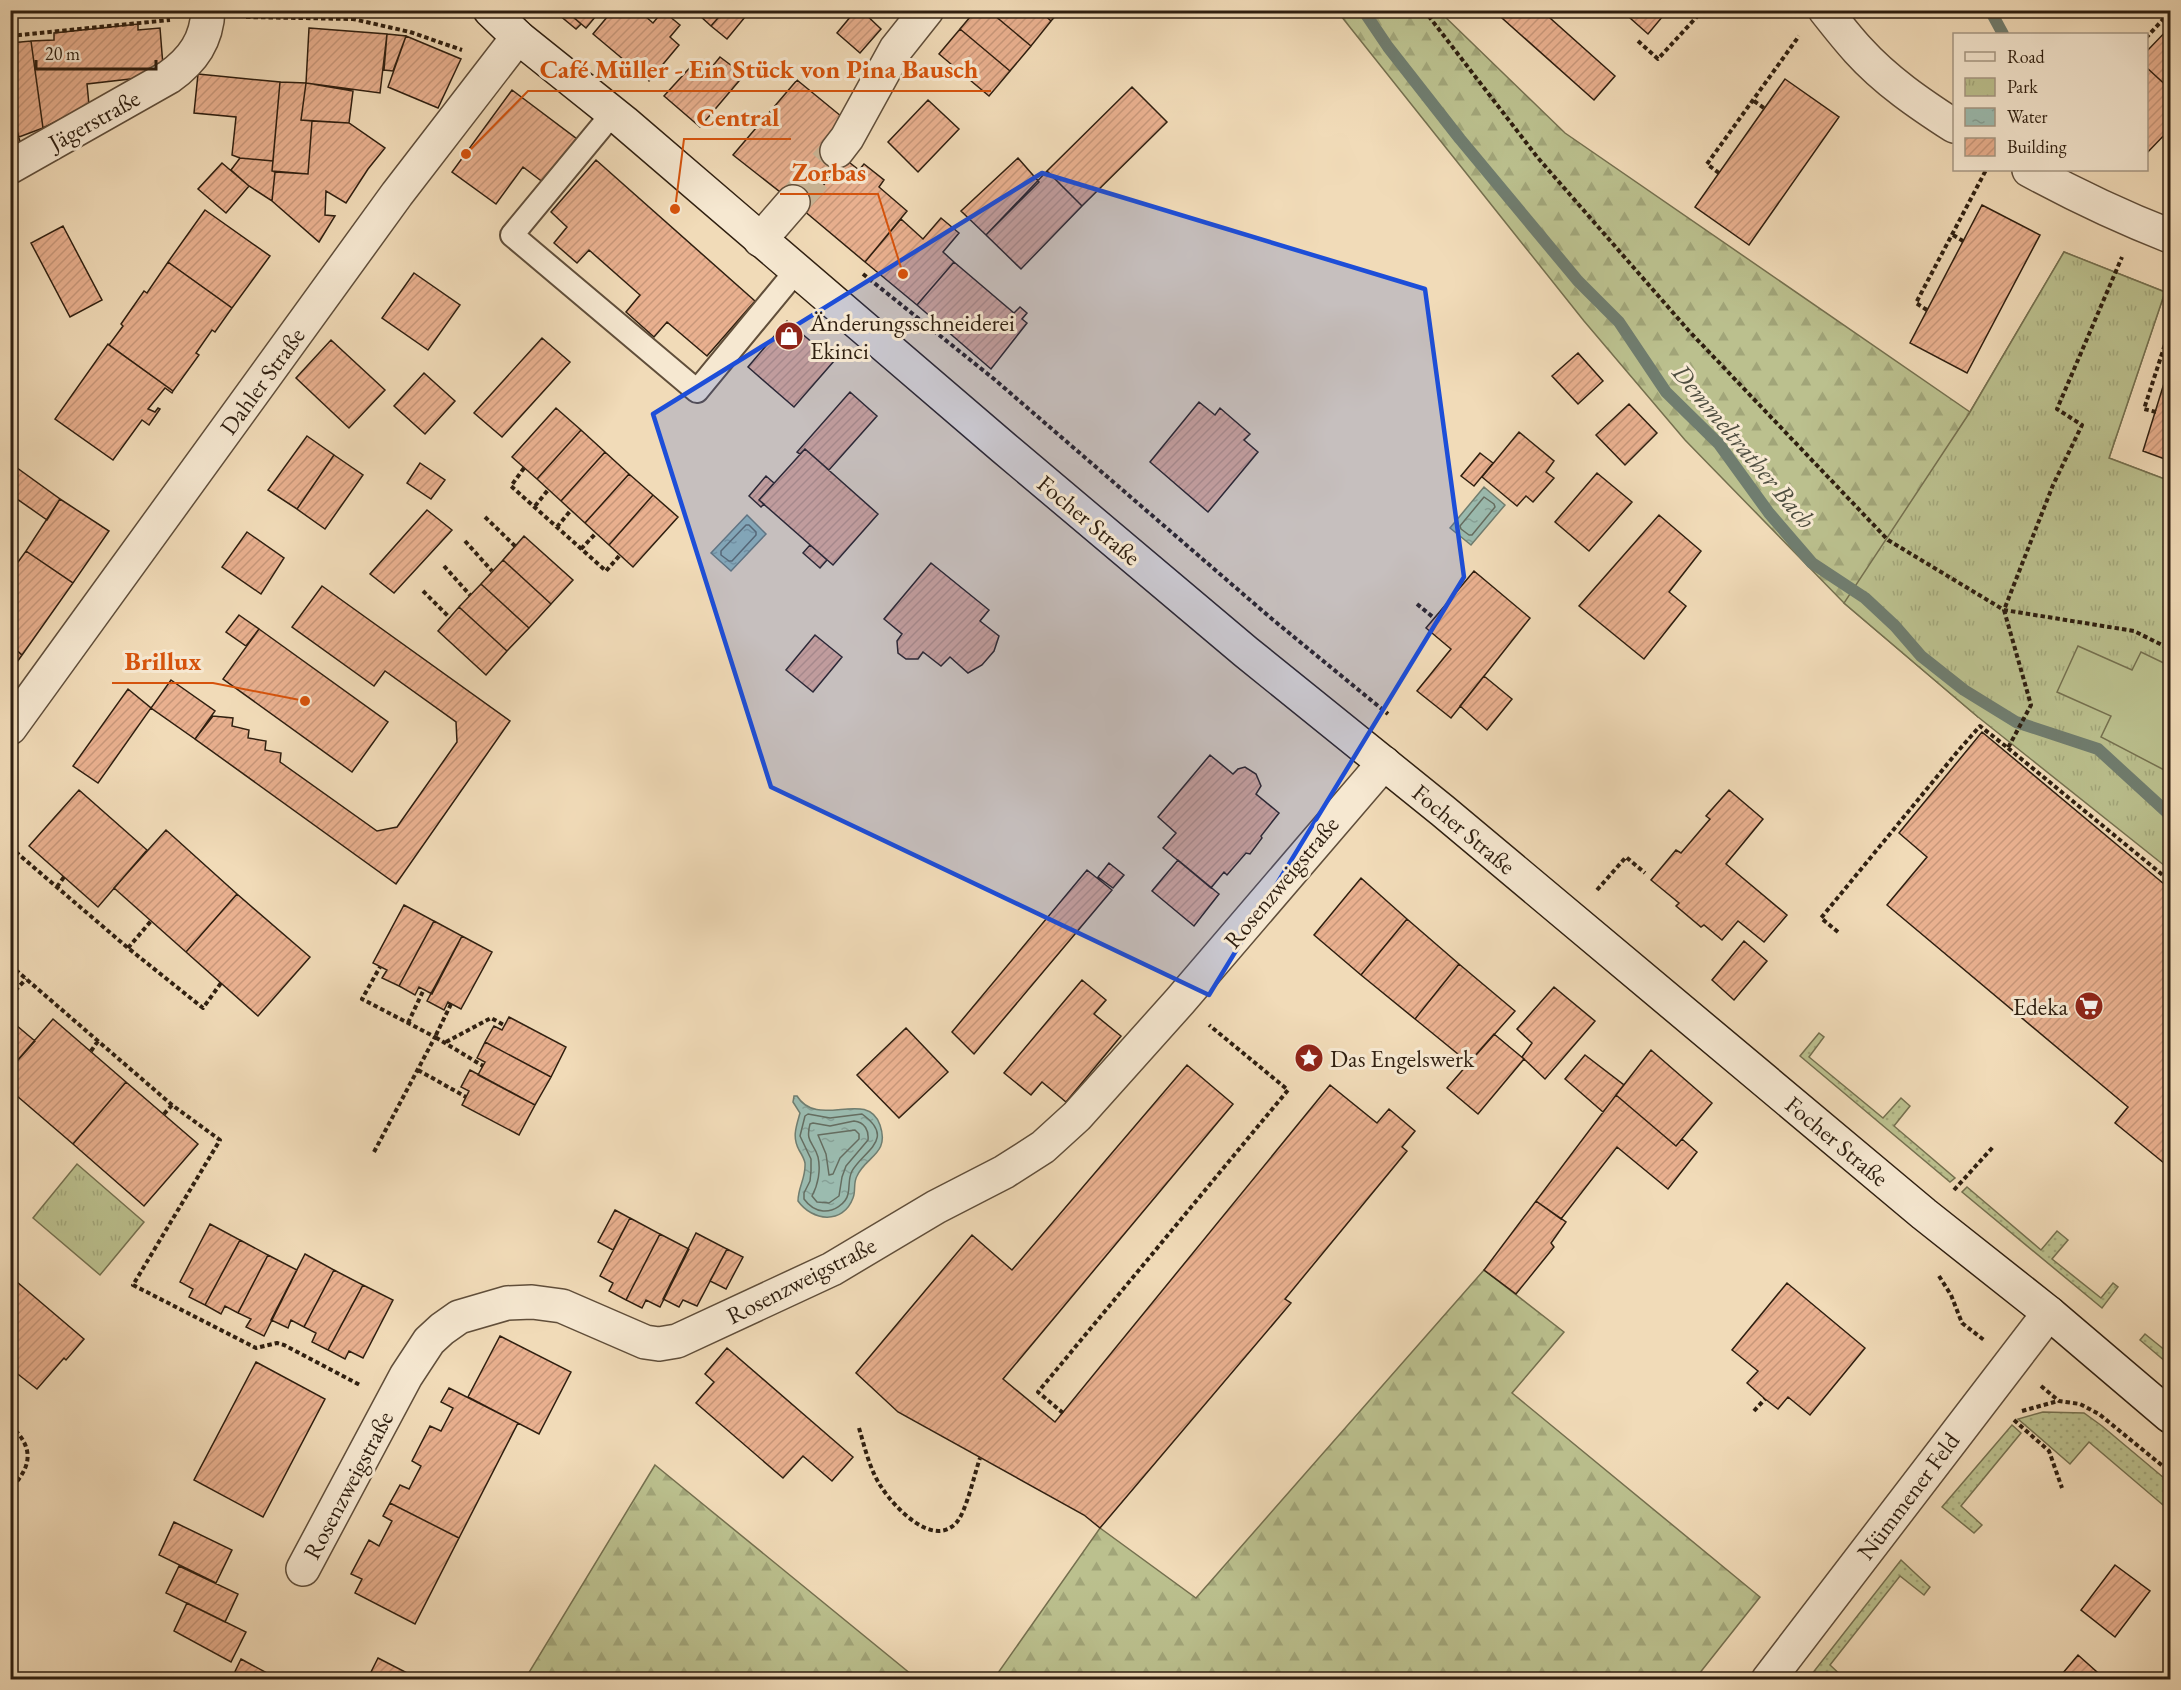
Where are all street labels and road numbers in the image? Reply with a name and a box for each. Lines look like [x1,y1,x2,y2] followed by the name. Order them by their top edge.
[41,82,145,159] street label: Jägerstraße
[213,321,311,441] street label: Dahler Straße
[1031,468,1147,572] street label: Focher Straße
[1406,777,1522,881] street label: Focher Straße
[1217,809,1345,955] street label: Rosenzweigstraße
[1779,1089,1895,1193] street label: Focher Straße
[721,1229,881,1331] street label: Rosenzweigstraße
[296,1405,400,1565] street label: Rosenzweigstraße
[1850,1425,1967,1566] street label: Nümmener Feld

